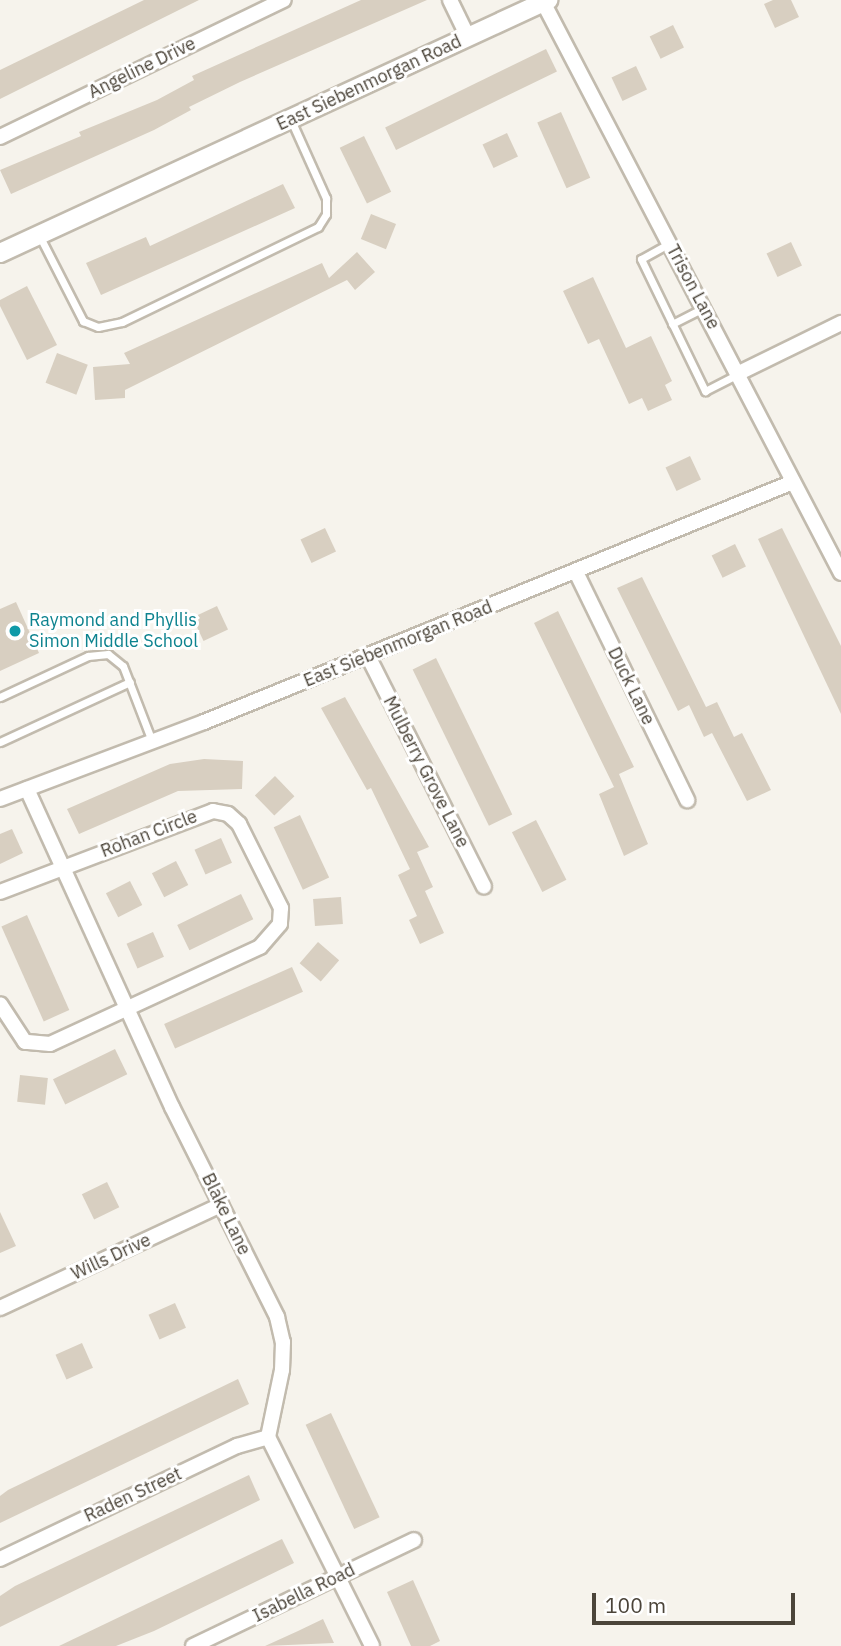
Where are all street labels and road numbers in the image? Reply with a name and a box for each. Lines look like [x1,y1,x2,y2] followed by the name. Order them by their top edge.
[273,31,465,135] street label: East Siebenmorgan Road
[85,33,199,103] street label: Angeline Drive
[662,241,724,333] street label: Trison Lane
[300,596,496,692] street label: East Siebenmorgan Road
[603,644,659,728] street label: Duck Lane
[378,693,474,851] street label: Mulberry Grove Lane
[98,806,200,862] street label: Rohan Circle
[197,1170,255,1258] street label: Blake Lane
[68,1229,154,1285] street label: Wills Drive
[81,1463,185,1527] street label: Raden Street
[249,1559,359,1627] street label: Isabella Road

